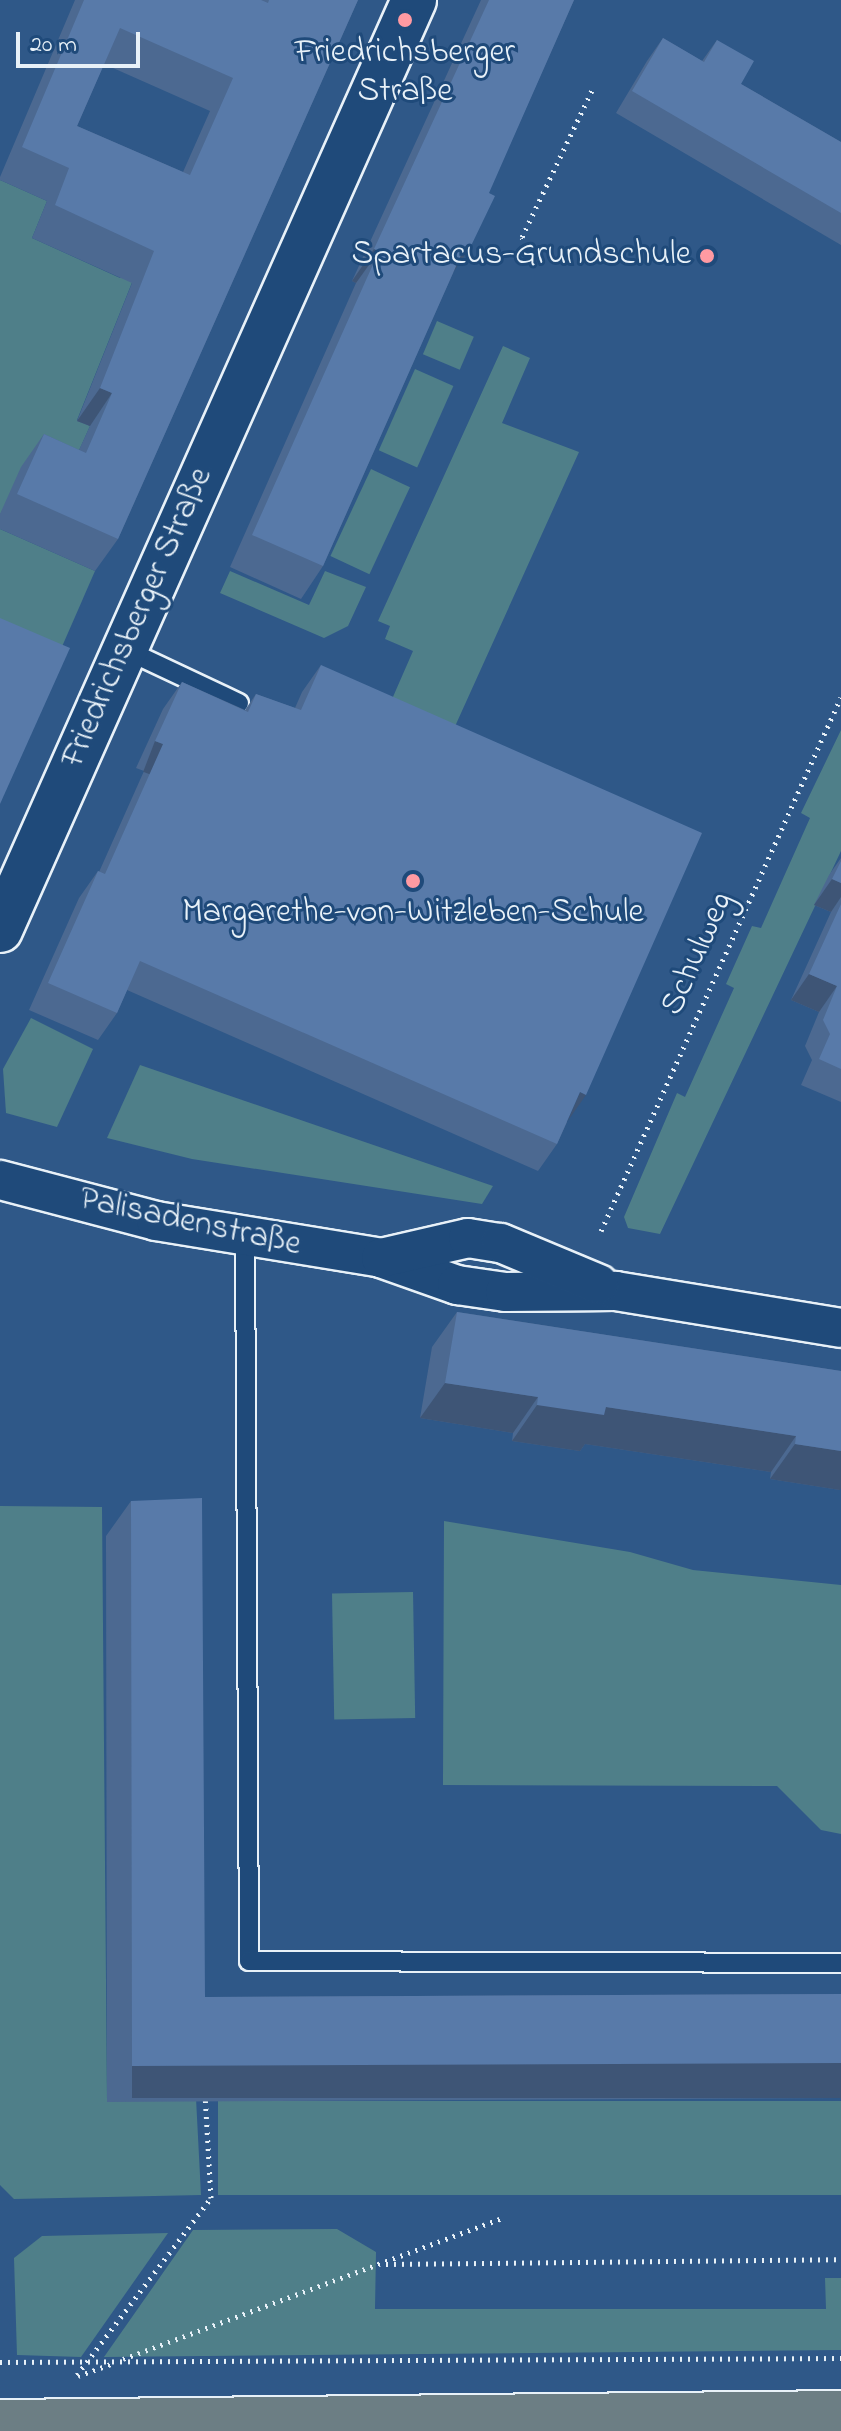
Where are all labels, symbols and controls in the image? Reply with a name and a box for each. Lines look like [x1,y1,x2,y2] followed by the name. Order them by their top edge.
[396,11,414,29] marker: Friedrichsberger Straße
[20,16,144,66] scale bar
[30,28,77,63] text: 20 m
[295,33,515,112] place label: Friedrichsberger Straße
[352,236,691,276] place label: Spartacus-Grundschule
[698,247,716,265] marker: Spartacus-Grundschule
[53,462,223,774] street label: Friedrichsberger Straße
[404,872,422,890] marker: Margarethe-von-Witzleben-Schule
[653,886,743,1022] street label: Schulweg
[182,894,644,934] place label: Margarethe-von-Witzleben-Schule
[76,1180,304,1266] street label: Palisadenstraße

